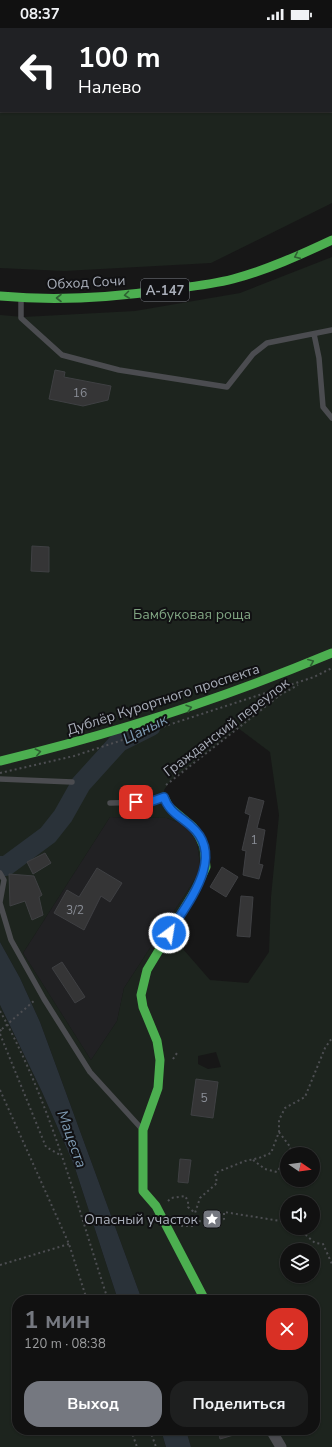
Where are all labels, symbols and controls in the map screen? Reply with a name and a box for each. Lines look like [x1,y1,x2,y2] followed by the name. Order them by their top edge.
[20,4,60,24] text: 08:37
[78,39,161,77] text: 100 m
[12,44,64,96] icon: left
[78,75,142,99] text: Налево
[293,251,301,259] one-way arrow
[46,271,126,294] street label: Обход Сочи
[141,279,189,301] road number: А-147
[124,290,130,299] one-way arrow
[56,294,62,302] one-way arrow
[73,385,87,401] house number: 16
[133,605,251,624] park label: Бамбуковая роща
[64,659,262,740] street label: Дублёр Курортного проспекта
[307,659,315,667] one-way arrow
[159,673,294,781] street label: Гражданский переулок
[186,704,193,713] one-way arrow
[119,709,172,749] water label: Цанык
[35,749,41,757] one-way arrow
[119,785,153,819] pin
[125,791,147,813] icon: arrive
[250,832,258,848] house number: 1
[66,902,84,918] house number: 3/2
[148,912,190,954] position arrow
[200,1090,208,1106] house number: 5
[52,1107,92,1171] water label: Мацеста
[280,1147,320,1187] north arrow
[280,1147,320,1283] map controls
[280,1195,320,1235] button: sound
[201,1208,223,1230] place icon: Опасный участок
[84,1210,199,1229] place label: Опасный участок
[280,1243,320,1283] button: layers
[24,1304,90,1336] text: 1 мин
[266,1308,308,1350] button: close
[24,1335,106,1353] text: 120 m · 08:38
[24,1381,162,1427] button: Выход
[170,1381,308,1427] button: Поделиться

